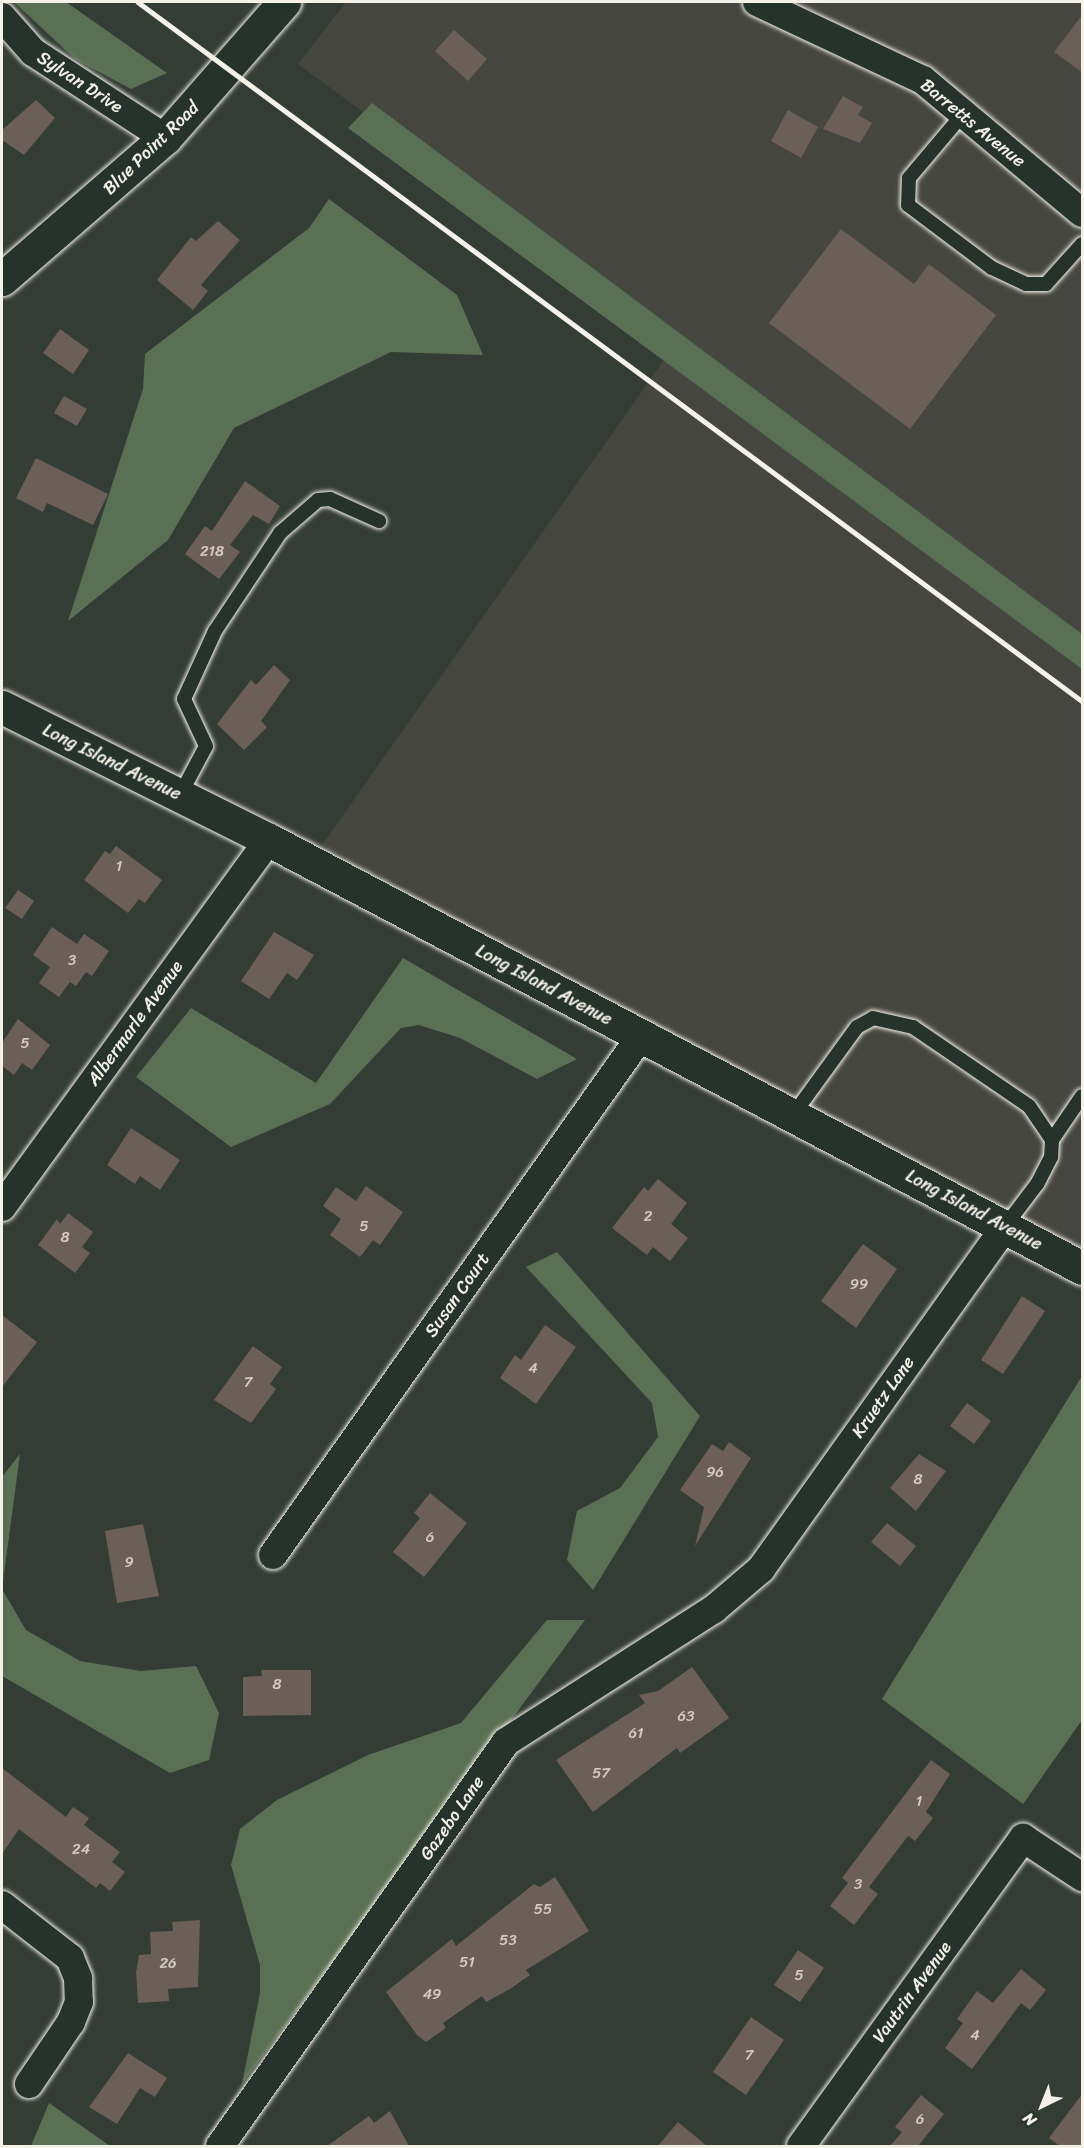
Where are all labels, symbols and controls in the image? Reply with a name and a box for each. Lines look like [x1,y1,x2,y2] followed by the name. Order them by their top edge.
[33,46,127,118] street label: Sylvan Drive
[916,74,1030,172] street label: Barretts Avenue
[98,96,204,200] street label: Blue Point Road
[200,543,224,561] house number: 218
[39,719,185,805] street label: Long Island Avenue
[116,858,122,876] house number: 1
[472,940,616,1030] street label: Long Island Avenue
[68,952,76,970] house number: 3
[82,956,188,1090] street label: Albermarle Avenue
[20,1035,30,1053] house number: 5
[902,1165,1046,1255] street label: Long Island Avenue
[644,1208,652,1226] house number: 2
[359,1218,369,1236] house number: 5
[60,1229,70,1247] house number: 8
[420,1249,494,1341] street label: Susan Court
[850,1276,868,1294] house number: 99
[847,1352,919,1442] street label: Kruetz Lane
[528,1360,538,1378] house number: 4
[244,1374,252,1392] house number: 7
[706,1464,724,1482] house number: 96
[913,1471,923,1489] house number: 8
[426,1529,434,1547] house number: 6
[124,1554,134,1572] house number: 9
[272,1676,282,1694] house number: 8
[678,1708,694,1726] house number: 63
[629,1725,643,1743] house number: 61
[592,1765,610,1783] house number: 57
[415,1772,489,1864] street label: Gazebo Lane
[916,1793,922,1811] house number: 1
[72,1841,90,1859] house number: 24
[854,1876,862,1894] house number: 3
[534,1901,552,1919] house number: 55
[499,1932,517,1950] house number: 53
[868,1937,956,2047] street label: Vautrin Avenue
[459,1954,475,1972] house number: 51
[159,1955,177,1973] house number: 26
[794,1967,804,1985] house number: 5
[423,1986,441,2004] house number: 49
[970,2027,980,2045] house number: 4
[745,2047,753,2065] house number: 7
[1012,2076,1072,2136] north arrow
[1015,2105,1043,2134] text: N
[916,2111,924,2129] house number: 6

